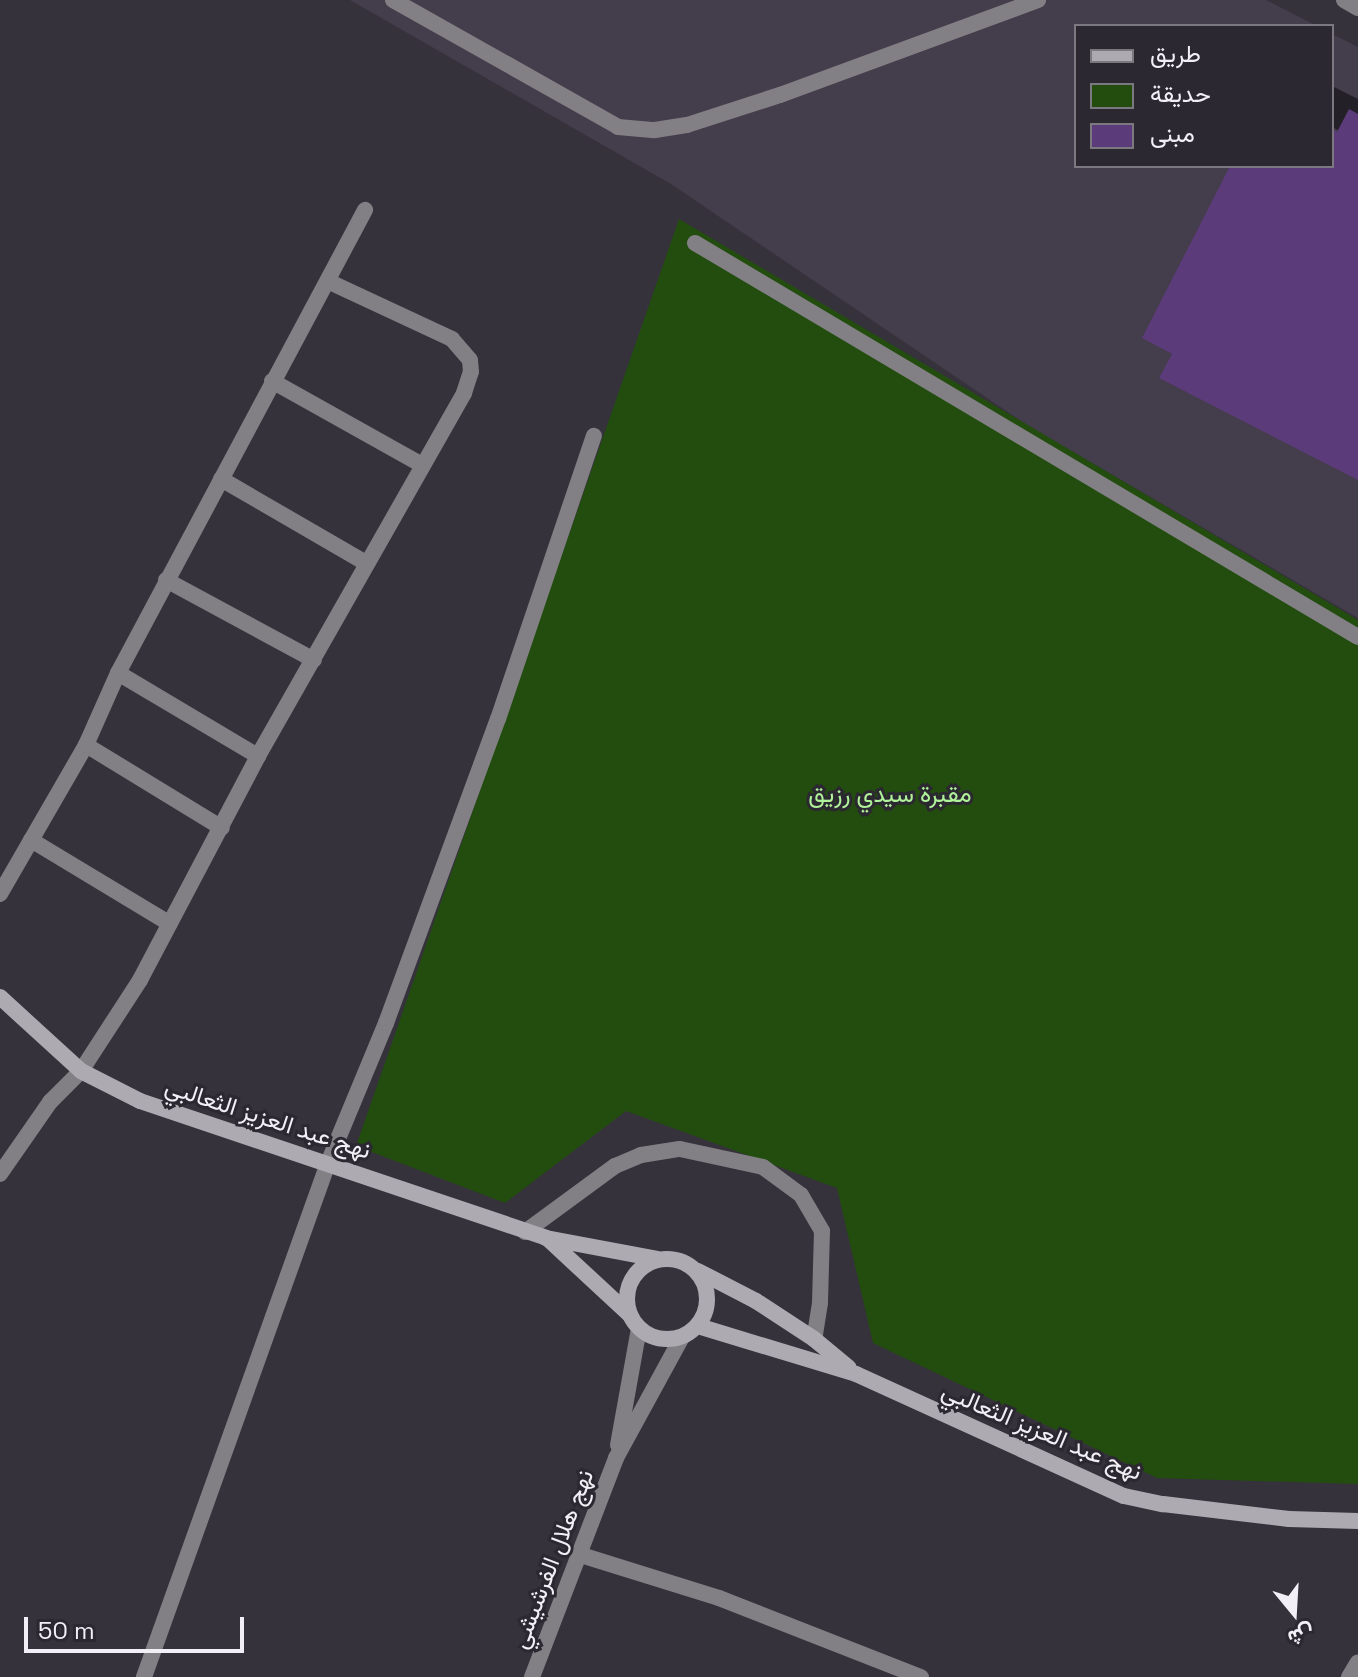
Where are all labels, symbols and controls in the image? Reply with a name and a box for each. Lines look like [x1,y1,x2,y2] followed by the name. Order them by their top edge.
[1074,24,1334,168] legend
[1150,38,1201,69] text: طريق
[1150,78,1211,109] text: حديقة
[1150,118,1195,149] text: مبنى
[808,780,972,808] park label: مقبرة سيدي رزيق
[162,1071,374,1165] street label: نهج عبد العزيز الثعالبي
[938,1376,1146,1486] street label: نهج عبد العزيز الثعالبي
[505,1465,599,1653] street label: نهج هلال الفرشيشي
[1254,1573,1334,1653] north arrow
[28,1601,248,1651] scale bar
[38,1615,95,1646] text: 50 m
[1285,1618,1318,1653] text: ش

